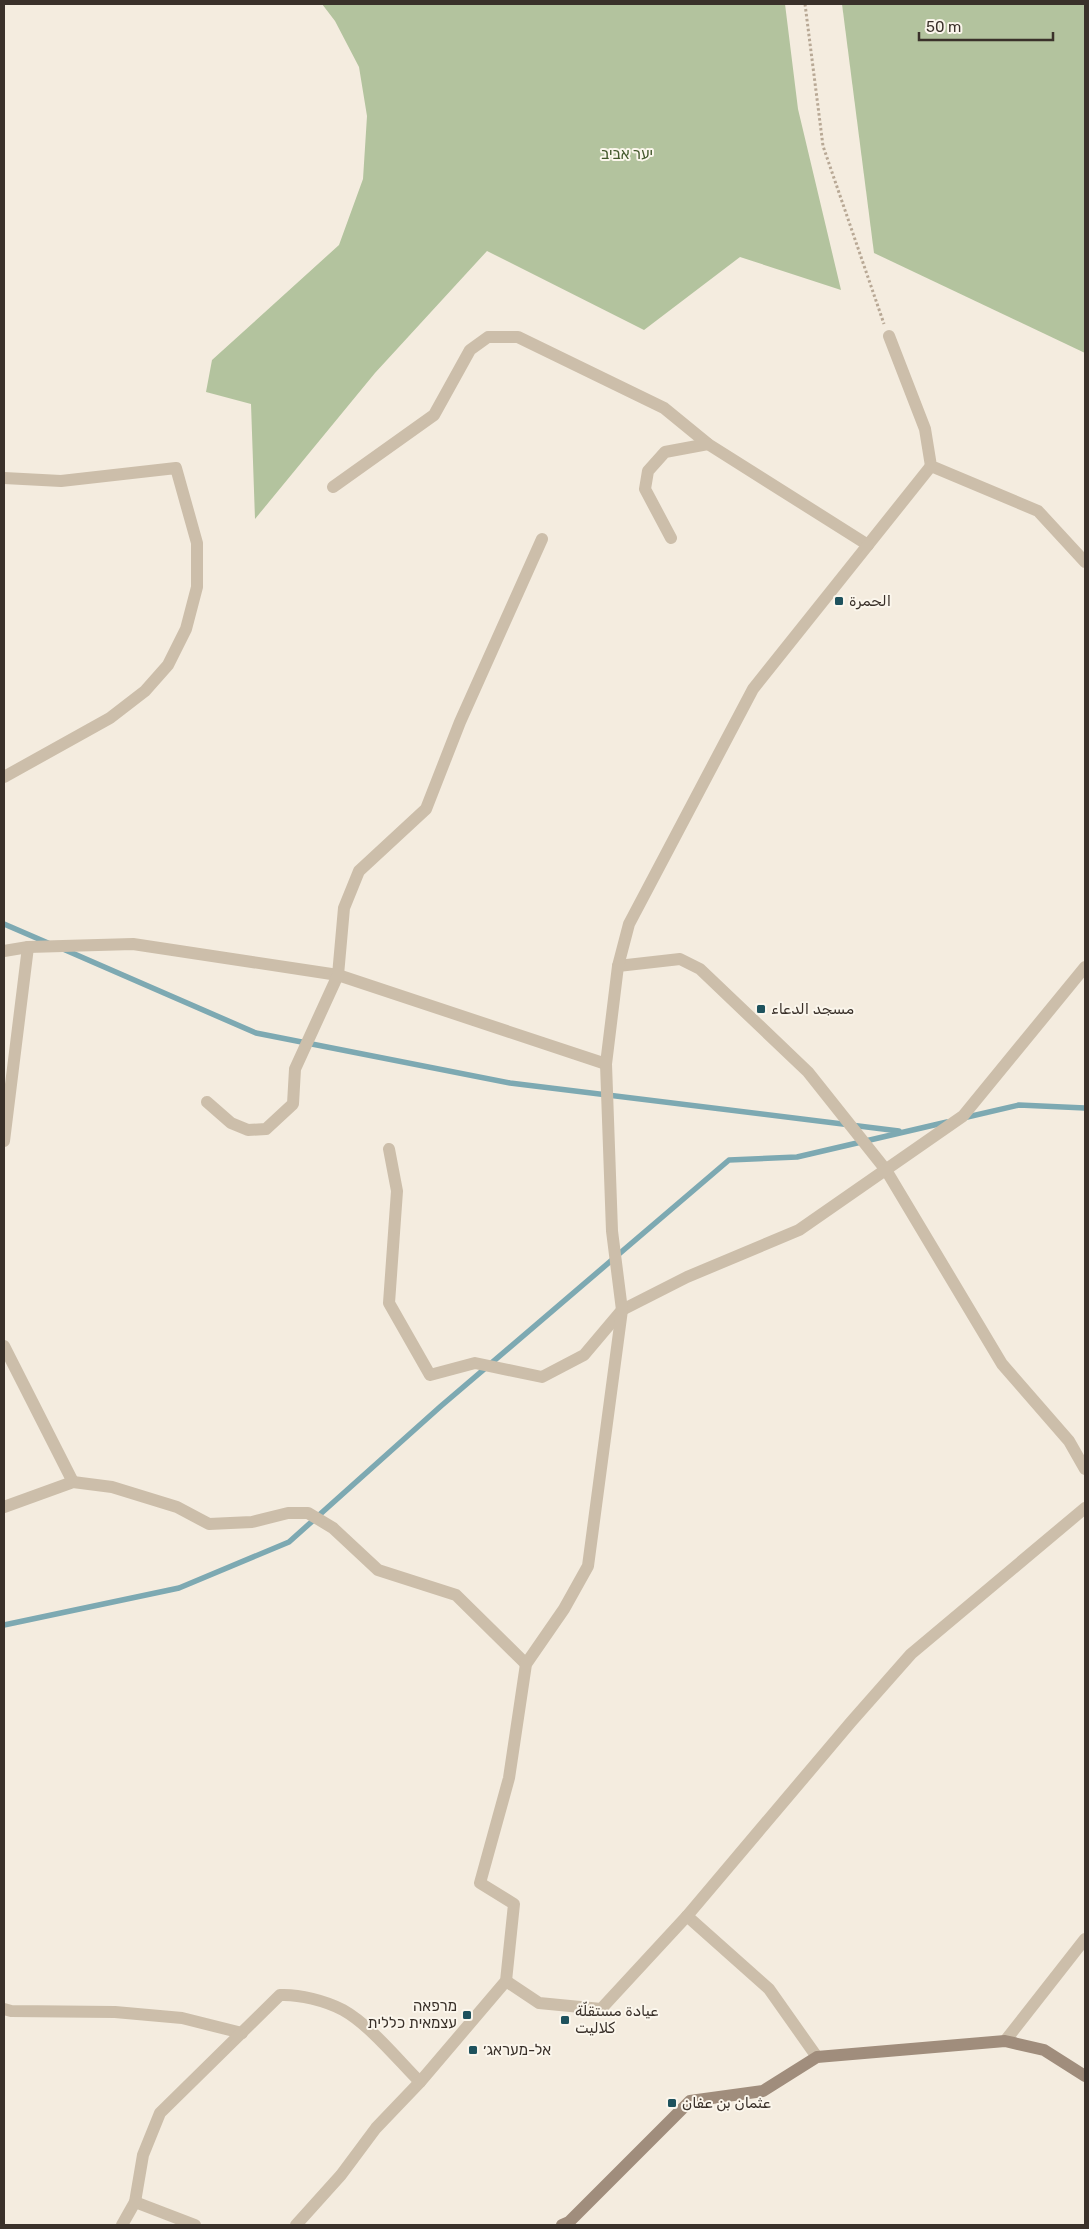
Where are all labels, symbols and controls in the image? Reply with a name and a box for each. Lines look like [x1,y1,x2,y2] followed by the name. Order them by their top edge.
[919,10,1053,42] scale bar
[926,18,961,36] text: 50 m
[601,145,653,163] park label: יער אביב
[849,592,891,610] place label: الحمرة
[833,595,845,607] marker: الحمرة
[771,1000,854,1018] place label: مسجد الدعاء
[755,1003,767,1015] marker: مسجد الدعاء
[368,1997,457,2032] place label: מרפאה עצמאית כללית
[575,2001,658,2037] place label: عيادة مستقلّة كلاليت
[461,2009,473,2021] marker: מרפאה עצמאית כללית
[559,2014,571,2026] marker: عيادة مستقلّة كلاليت
[483,2041,551,2059] place label: אל-מעראג׳
[467,2044,479,2056] marker: אל-מעראג׳
[682,2094,771,2112] place label: عثمان بن عفان
[666,2097,678,2109] marker: عثمان بن عفان

